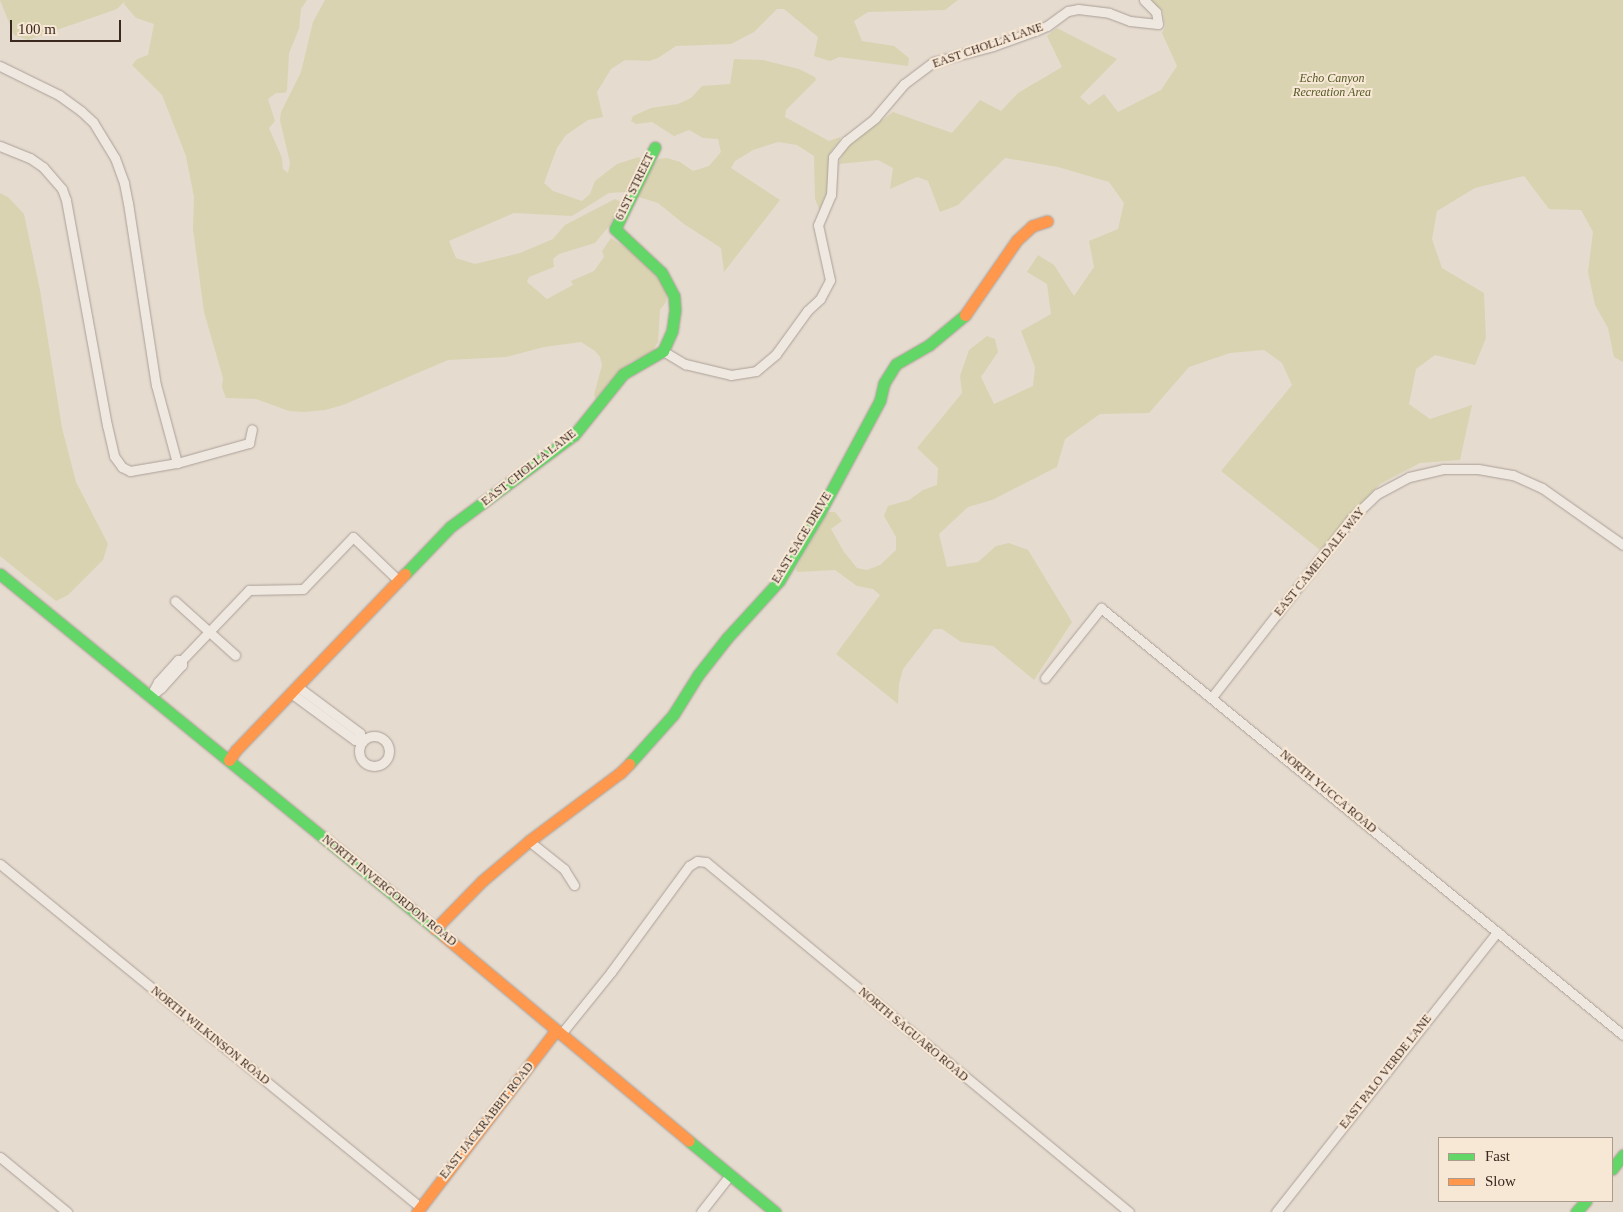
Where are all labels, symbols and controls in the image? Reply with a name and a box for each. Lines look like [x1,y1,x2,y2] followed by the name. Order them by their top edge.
[12,10,124,42] scale bar
[931,20,1045,72] street label: EAST CHOLLA LANE
[18,21,56,37] text: 100 m
[1293,72,1371,100] park label: Echo Canyon Recreation Area
[613,151,657,223] street label: 61ST STREET
[479,426,579,510] street label: EAST CHOLLA LANE
[769,490,835,586] street label: EAST SAGE DRIVE
[1272,505,1368,619] street label: EAST CAMELDALE WAY
[1276,747,1380,837] street label: NORTH YUCCA ROAD
[319,832,459,950] street label: NORTH INVERGORDON ROAD
[148,984,272,1088] street label: NORTH WILKINSON ROAD
[855,985,971,1085] street label: NORTH SAGUARO ROAD
[1337,1012,1435,1132] street label: EAST PALO VERDE LANE
[437,1060,537,1182] street label: EAST JACKRABBIT ROAD
[1438,1137,1613,1202] legend
[1485,1148,1510,1164] text: Fast
[1485,1173,1516,1189] text: Slow

